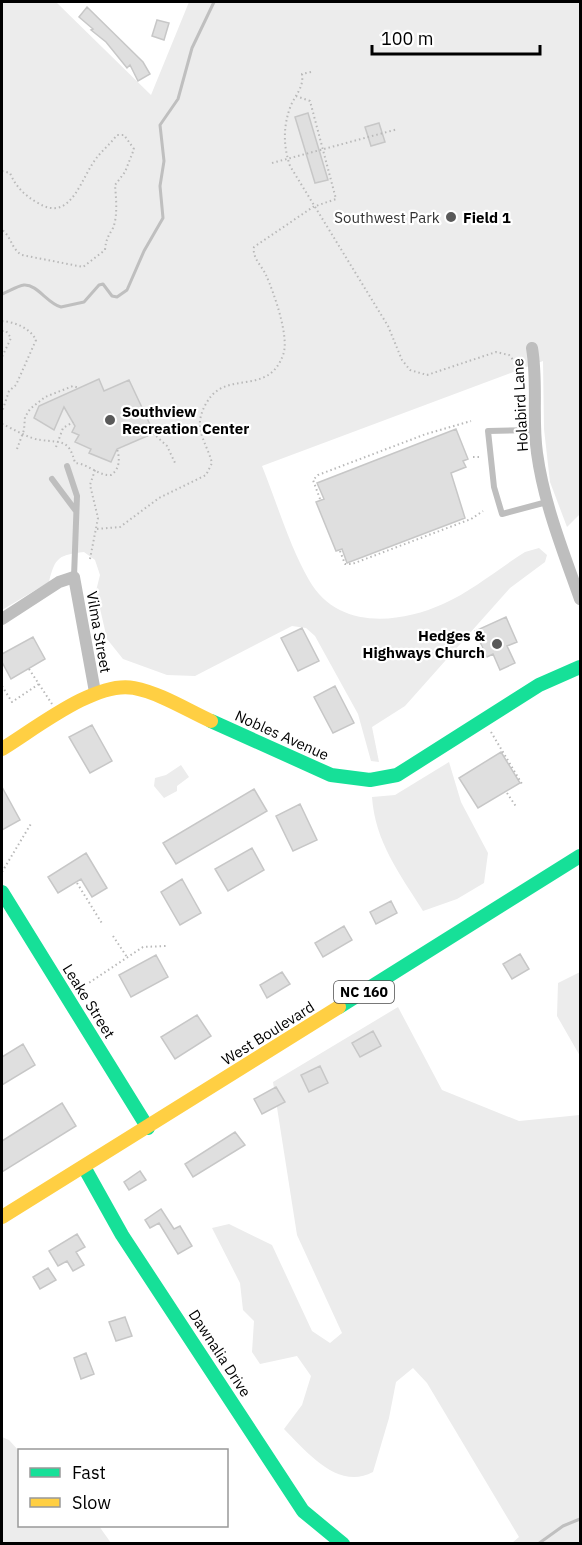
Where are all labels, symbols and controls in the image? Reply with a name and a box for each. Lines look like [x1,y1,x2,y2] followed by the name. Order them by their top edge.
[372,18,540,56] scale bar
[381,27,433,50] text: 100 m
[334,208,440,227] park label: Southwest Park
[463,208,511,227] place label: Field 1
[444,210,458,224] marker: Field 1
[508,358,532,452] street label: Holabird Lane
[122,402,249,438] place label: Southview Recreation Center
[103,413,117,427] marker: Southview Recreation Center
[82,590,116,674] street label: Vilma Street
[363,626,485,662] place label: Hedges & Highways Church
[490,637,504,651] marker: Hedges & Highways Church
[232,706,332,764] street label: Nobles Avenue
[59,960,119,1042] street label: Leake Street
[334,981,394,1003] road number: NC 160
[218,997,318,1069] street label: West Boulevard
[185,1306,255,1400] street label: Dawnalia Drive
[18,1449,228,1527] legend
[72,1461,106,1484] text: Fast
[72,1491,111,1514] text: Slow

